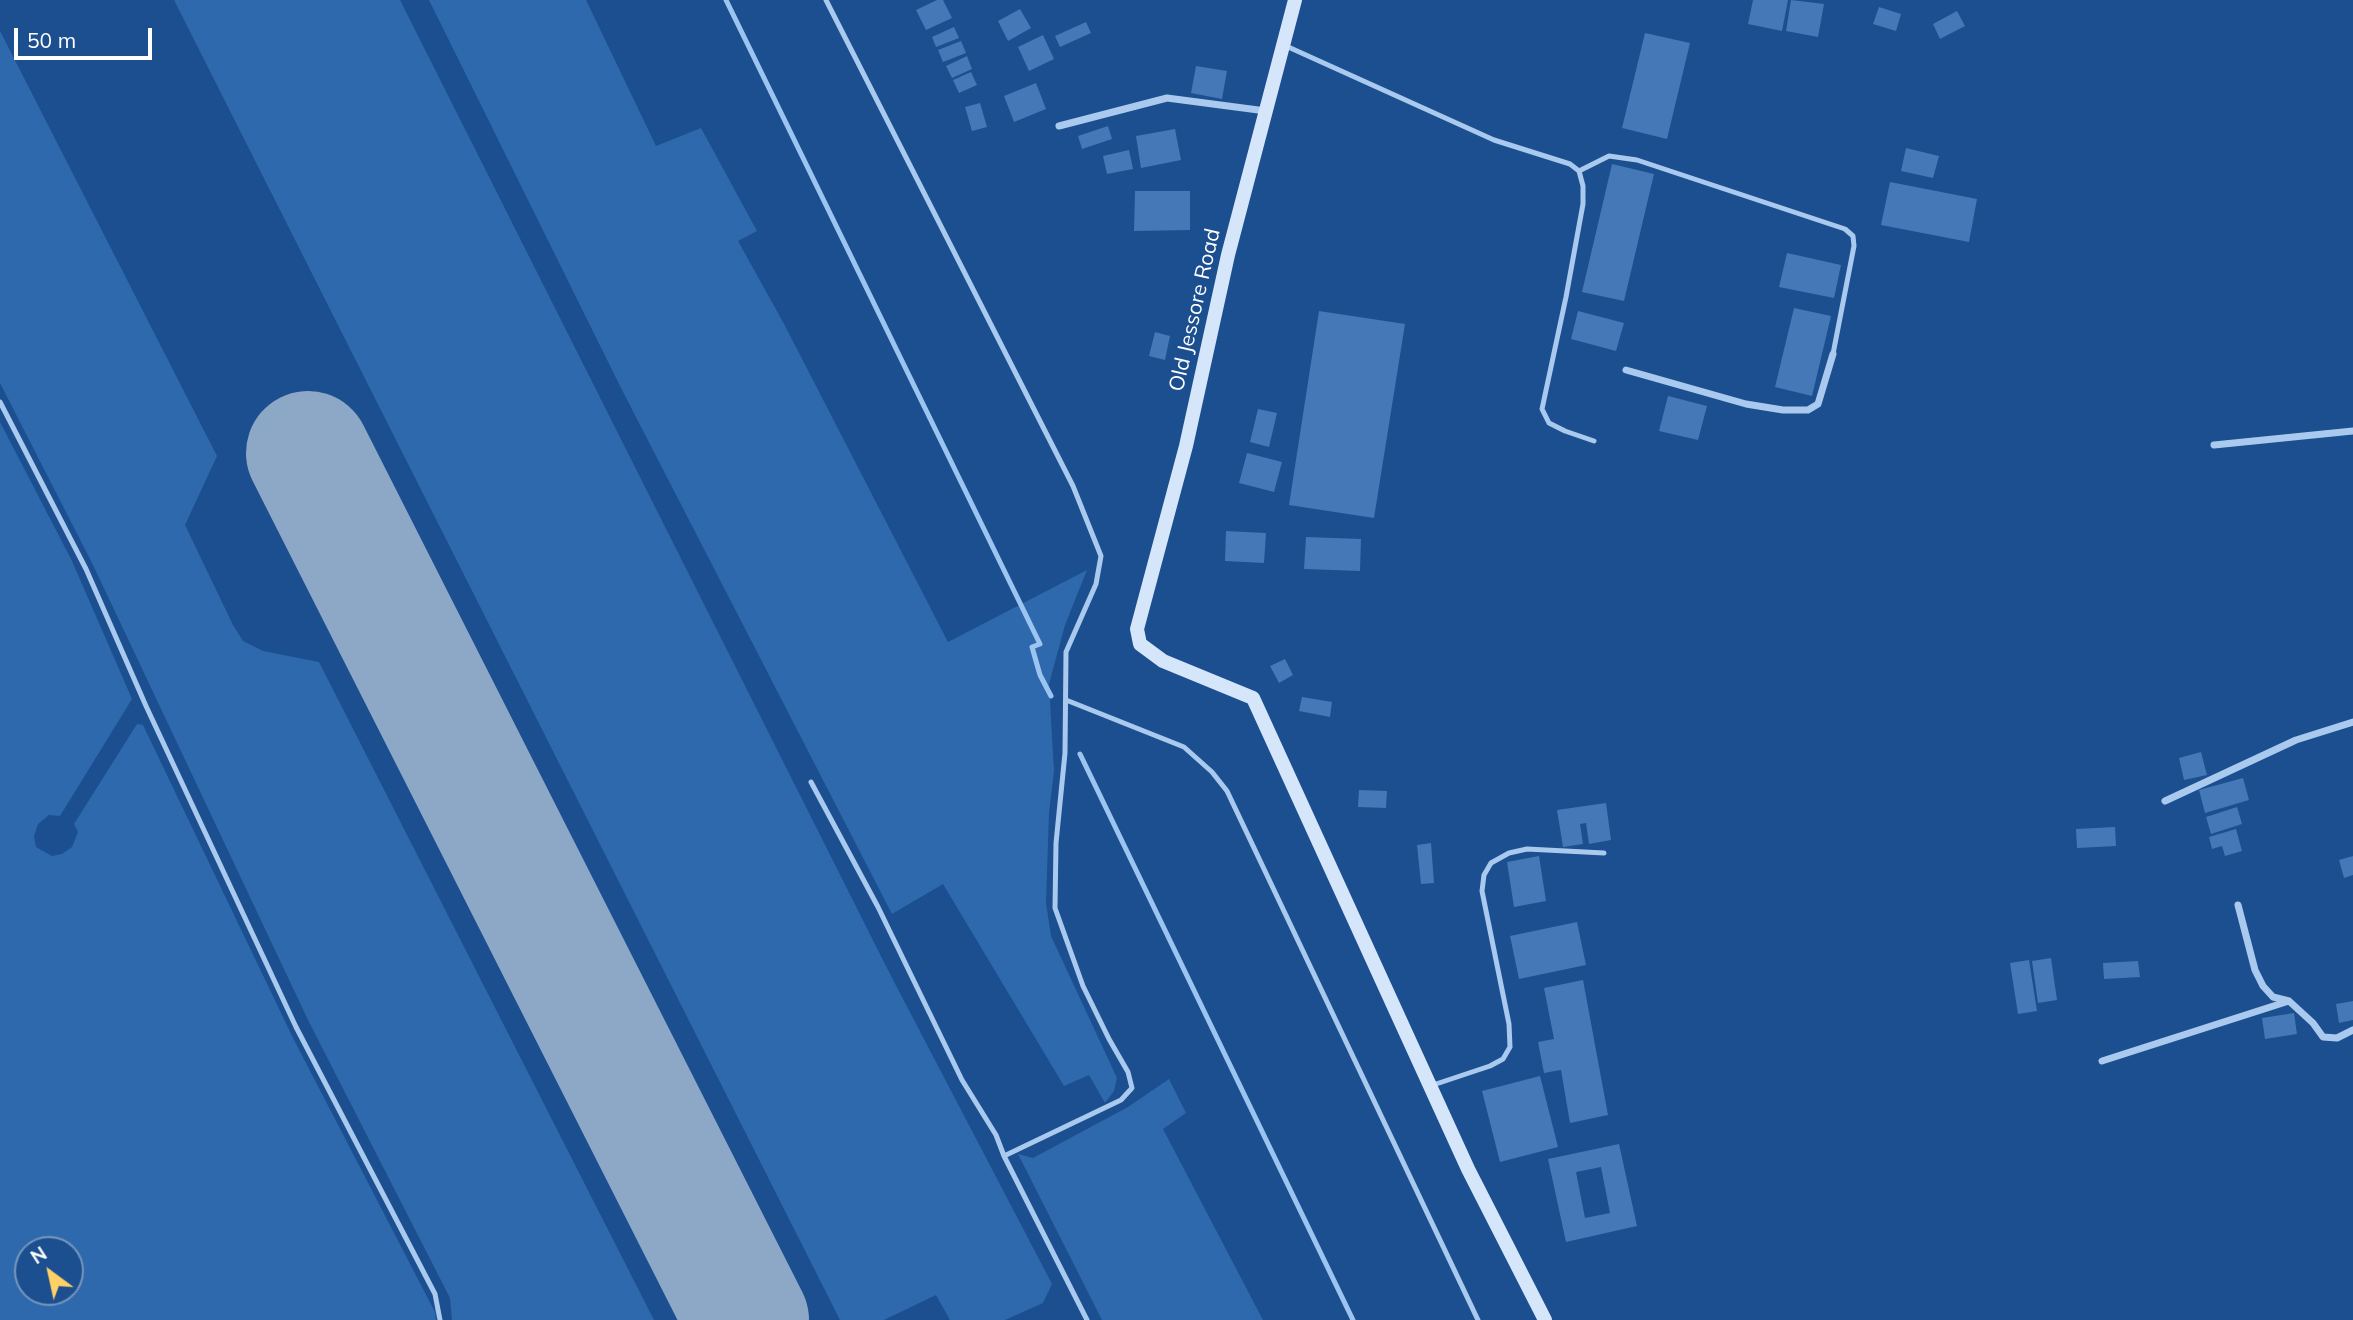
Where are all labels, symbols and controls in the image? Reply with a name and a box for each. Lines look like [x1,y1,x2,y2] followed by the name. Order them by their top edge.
[18,14,156,58] scale bar
[27,27,76,53] text: 50 m
[1164,226,1226,394] street label: Old Jessore Road
[14,1236,84,1306] north arrow
[26,1241,51,1269] text: N

